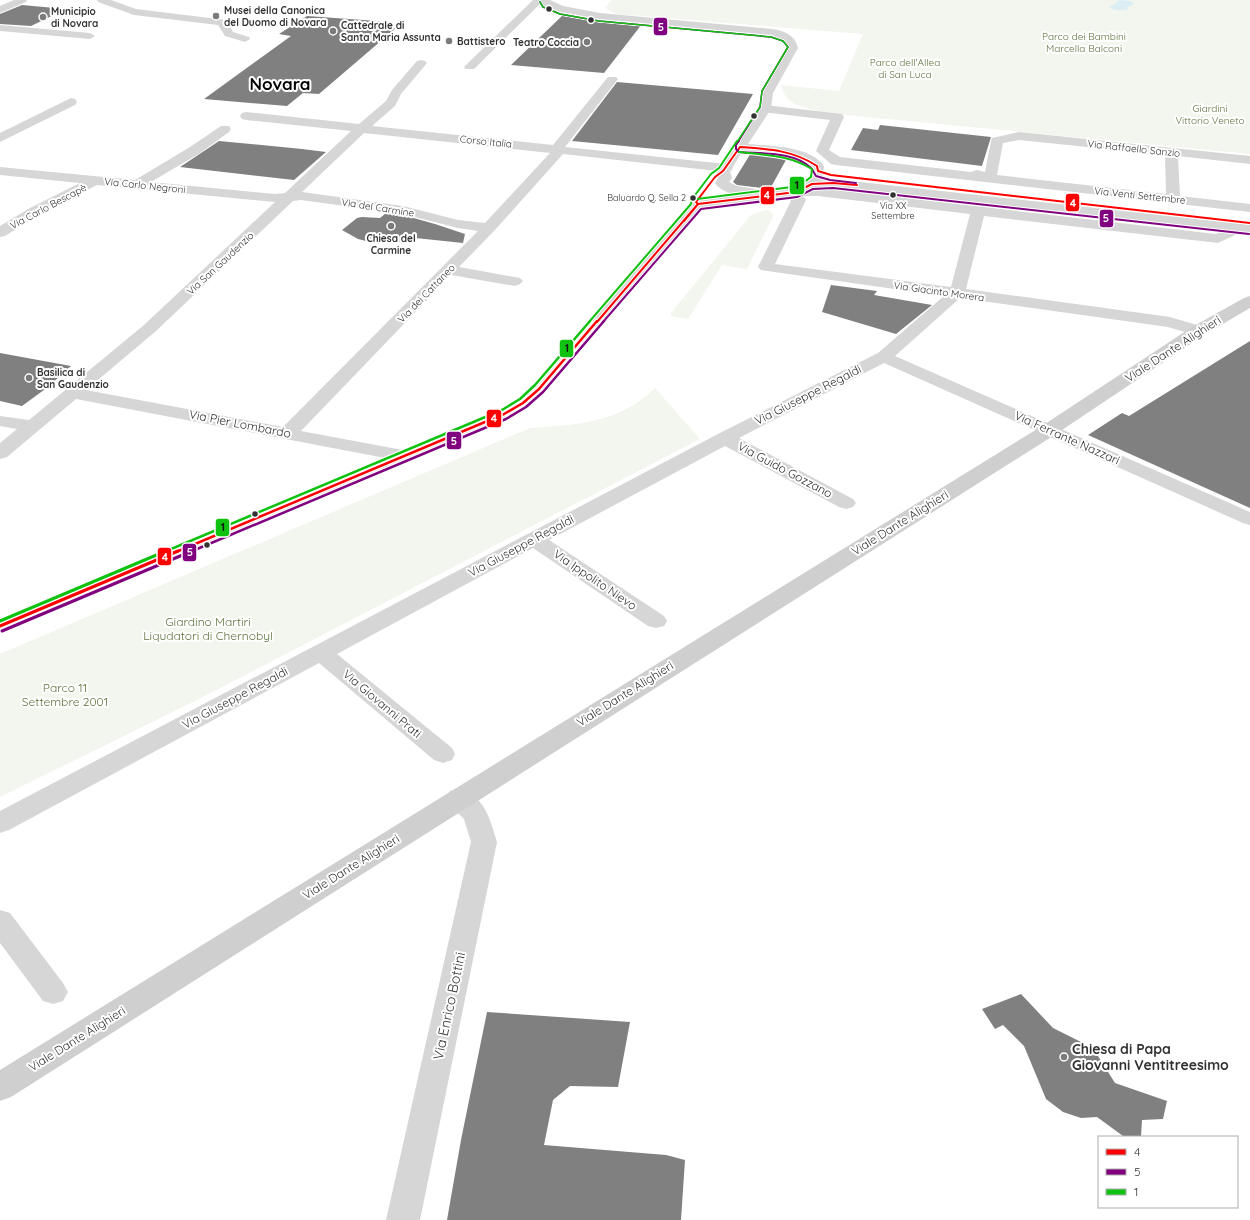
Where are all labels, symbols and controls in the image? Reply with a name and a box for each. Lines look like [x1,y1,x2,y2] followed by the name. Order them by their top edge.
[224,4,327,29] place label: Musei della Canonica del Duomo di Novara
[544,4,554,14] unlabelled marker
[51,5,98,30] place label: Municipio di Novara
[211,11,221,21] marker: Musei della Canonica del Duomo di Novara
[38,12,48,22] marker: Municipio di Novara
[586,15,596,25] unlabelled marker
[653,17,668,36] line badge: 5
[341,19,441,44] place label: Cattedrale di Santa Maria Assunta
[658,20,664,34] text: 5
[328,26,338,36] marker: Cattedrale di Santa Maria Assunta
[1042,30,1126,55] park label: Parco dei Bambini Marcella Balconi
[457,35,506,48] place label: Battistero
[444,36,454,46] marker: Battistero
[513,36,579,49] place label: Teatro Coccia
[582,37,592,47] marker: Teatro Coccia
[870,56,940,81] park label: Parco dell'Allea di San Luca
[249,73,311,94] district label: Novara
[1175,102,1245,127] park label: Giardini Vittorio Veneto
[749,111,759,121] unlabelled marker
[459,132,513,151] street label: Corso Italia
[1087,137,1181,160] street label: Via Raffaello Sanzio
[104,175,186,196] street label: Via Carlo Negroni
[789,176,805,195] line badge: 1
[795,178,799,192] text: 1
[8,181,89,232] street label: Via Carlo Bescapè
[1094,184,1187,207] street label: Via Venti Settembre
[760,186,775,205] line badge: 4
[764,188,771,202] text: 4
[888,190,898,200] marker: Via XX Settembre
[607,192,686,203] place label: Baluardo Q. Sella 2
[688,193,698,203] marker: Baluardo Q. Sella 2
[1065,193,1080,212] line badge: 4
[341,195,416,220] street label: Via del Carmine
[1070,196,1077,210] text: 4
[871,200,915,221] place label: Via XX Settembre
[1099,209,1114,228] line badge: 5
[1103,211,1109,225] text: 5
[386,221,396,231] marker: Chiesa del Carmine
[184,229,257,298] street label: Via San Gaudenzio
[366,232,416,257] place label: Chiesa del Carmine
[395,261,458,326] street label: Via dei Cattaneo
[893,279,985,304] street label: Via Giacinto Morera
[1122,312,1224,385] street label: Viale Dante Alighieri
[559,339,574,358] line badge: 1
[565,341,569,355] text: 1
[752,361,864,428] street label: Via Giuseppe Regaldi
[37,366,109,391] place label: Basilica di San Gaudenzio
[24,373,34,383] marker: Basilica di San Gaudenzio
[188,406,292,441] street label: Via Pier Lombardo
[1012,408,1122,468] street label: Via Ferrante Nazzari
[486,409,502,428] line badge: 4
[491,411,498,425] text: 4
[446,431,462,450] line badge: 5
[451,434,457,448] text: 5
[735,438,835,501] street label: Via Guido Gozzano
[849,487,951,558] street label: Viale Dante Alighieri
[250,509,260,519] unlabelled marker
[465,511,576,580] street label: Via Giuseppe Regaldi
[215,518,230,537] line badge: 1
[221,520,225,534] text: 1
[202,540,212,550] unlabelled marker
[182,543,197,562] line badge: 5
[187,545,193,559] text: 5
[551,546,640,613] street label: Via Ippolito Nievo
[157,547,172,566] line badge: 4
[162,550,169,564] text: 4
[143,614,273,643] park label: Giardino Martiri Liqudatori di Chernobyl
[574,658,676,729] street label: Viale Dante Alighieri
[179,663,290,732] street label: Via Giuseppe Regaldi
[340,666,425,741] street label: Via Giovanni Prati
[22,680,108,709] park label: Parco 11 Settembre 2001
[300,831,402,902] street label: Viale Dante Alighieri
[429,950,469,1062] street label: Via Enrico Bottini
[26,1003,128,1074] street label: Viale Dante Alighieri
[1072,1040,1229,1074] place label: Chiesa di Papa Giovanni Ventitreesimo
[1059,1052,1069,1062] marker: Chiesa di Papa Giovanni Ventitreesimo
[1098,1136,1238,1208] legend
[1134,1144,1140,1159] text: 4
[1134,1164,1141,1179] text: 5
[1134,1184,1138,1199] text: 1

